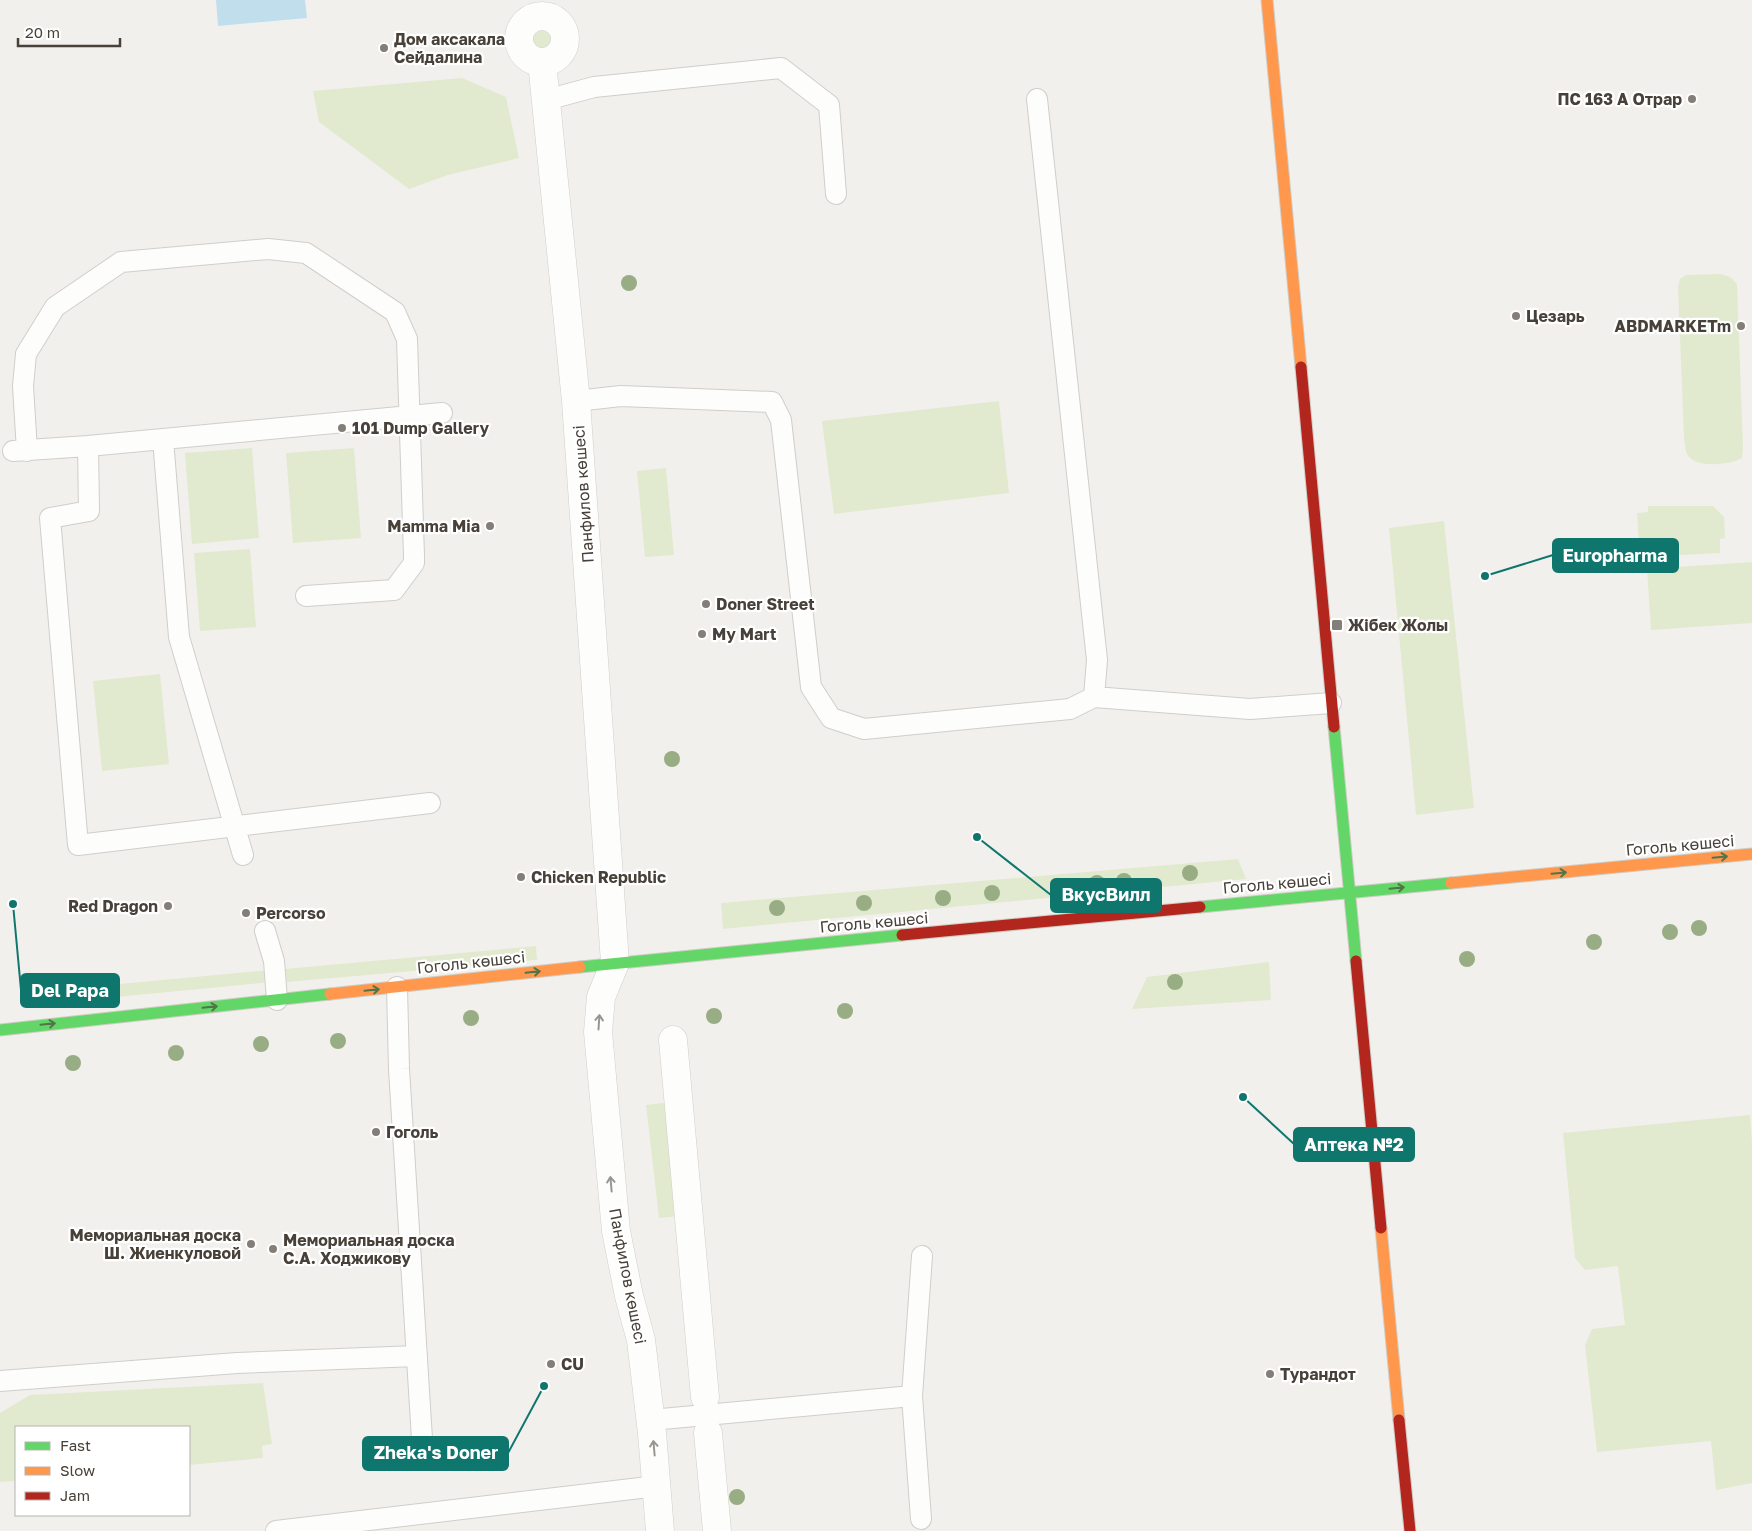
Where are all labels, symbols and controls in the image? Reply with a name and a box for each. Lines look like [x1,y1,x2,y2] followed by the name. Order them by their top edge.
[18,15,120,47] scale bar
[25,23,60,41] text: 20 m
[394,29,505,67] place label: Дом аксакала Сейдалина
[378,42,390,54] marker: Дом аксакала Сейдалина
[1558,89,1682,109] place label: ПС 163 А Отрар
[1686,93,1698,105] marker: ПС 163 А Отрар
[1526,306,1585,326] place label: Цезарь
[1510,310,1522,322] marker: Цезарь
[1615,316,1731,336] place label: ABDMARKETm
[1735,320,1747,332] marker: ABDMARKETm
[352,418,489,438] place label: 101 Dump Gallery
[336,422,348,434] marker: 101 Dump Gallery
[568,424,598,564] street label: Панфилов көшесі
[387,516,480,536] place label: Mamma Mia
[484,520,496,532] marker: Mamma Mia
[1553,539,1678,572] callout: Europharma
[1562,544,1668,566] text: Europharma
[716,594,815,614] place label: Doner Street
[700,598,712,610] marker: Doner Street
[1348,615,1448,635] place label: Жібек Жолы
[1330,618,1344,632] marker: Жібек Жолы
[712,624,776,644] place label: My Mart
[696,628,708,640] marker: My Mart
[1625,830,1735,860] street label: Гоголь көшесі
[1712,852,1728,862] one-way arrow
[531,867,666,887] place label: Chicken Republic
[1222,868,1332,898] street label: Гоголь көшесі
[1550,868,1566,877] one-way arrow
[515,871,527,883] marker: Chicken Republic
[1051,879,1161,912] callout: ВкусВилл
[1061,883,1151,905] text: ВкусВилл
[1389,883,1405,893] one-way arrow
[68,896,158,916] place label: Red Dragon
[162,900,174,912] marker: Red Dragon
[256,903,326,923] place label: Percorso
[240,907,252,919] marker: Percorso
[819,907,929,937] street label: Гоголь көшесі
[416,946,526,978] street label: Гоголь көшесі
[525,967,541,977] one-way arrow
[21,974,119,1007] callout: Del Papa
[31,979,109,1001] text: Del Papa
[363,985,379,995] one-way arrow
[202,1002,218,1012] one-way arrow
[594,1014,603,1030] one-way arrow
[40,1020,56,1029] one-way arrow
[386,1122,438,1142] place label: Гоголь
[370,1126,382,1138] marker: Гоголь
[1294,1128,1414,1161] callout: Аптека №2
[1304,1133,1404,1155] text: Аптека №2
[607,1176,616,1192] one-way arrow
[605,1206,651,1346] street label: Панфилов көшесі
[69,1225,241,1263] place label: Мемориальная доска Ш. Жиенкуловой
[283,1230,455,1268] place label: Мемориальная доска С.А. Ходжикову
[245,1238,257,1250] marker: Мемориальная доска Ш. Жиенкуловой
[267,1243,279,1255] marker: Мемориальная доска С.А. Ходжикову
[561,1354,584,1374] place label: CU
[545,1358,557,1370] marker: CU
[1280,1364,1356,1384] place label: Турандот
[1264,1368,1276,1380] marker: Турандот
[15,1426,190,1516] legend
[60,1436,91,1454] text: Fast
[363,1437,508,1470] callout: Zheka's Doner
[649,1440,658,1456] one-way arrow
[374,1441,498,1463] text: Zheka's Doner
[60,1461,95,1479] text: Slow
[60,1486,90,1504] text: Jam

